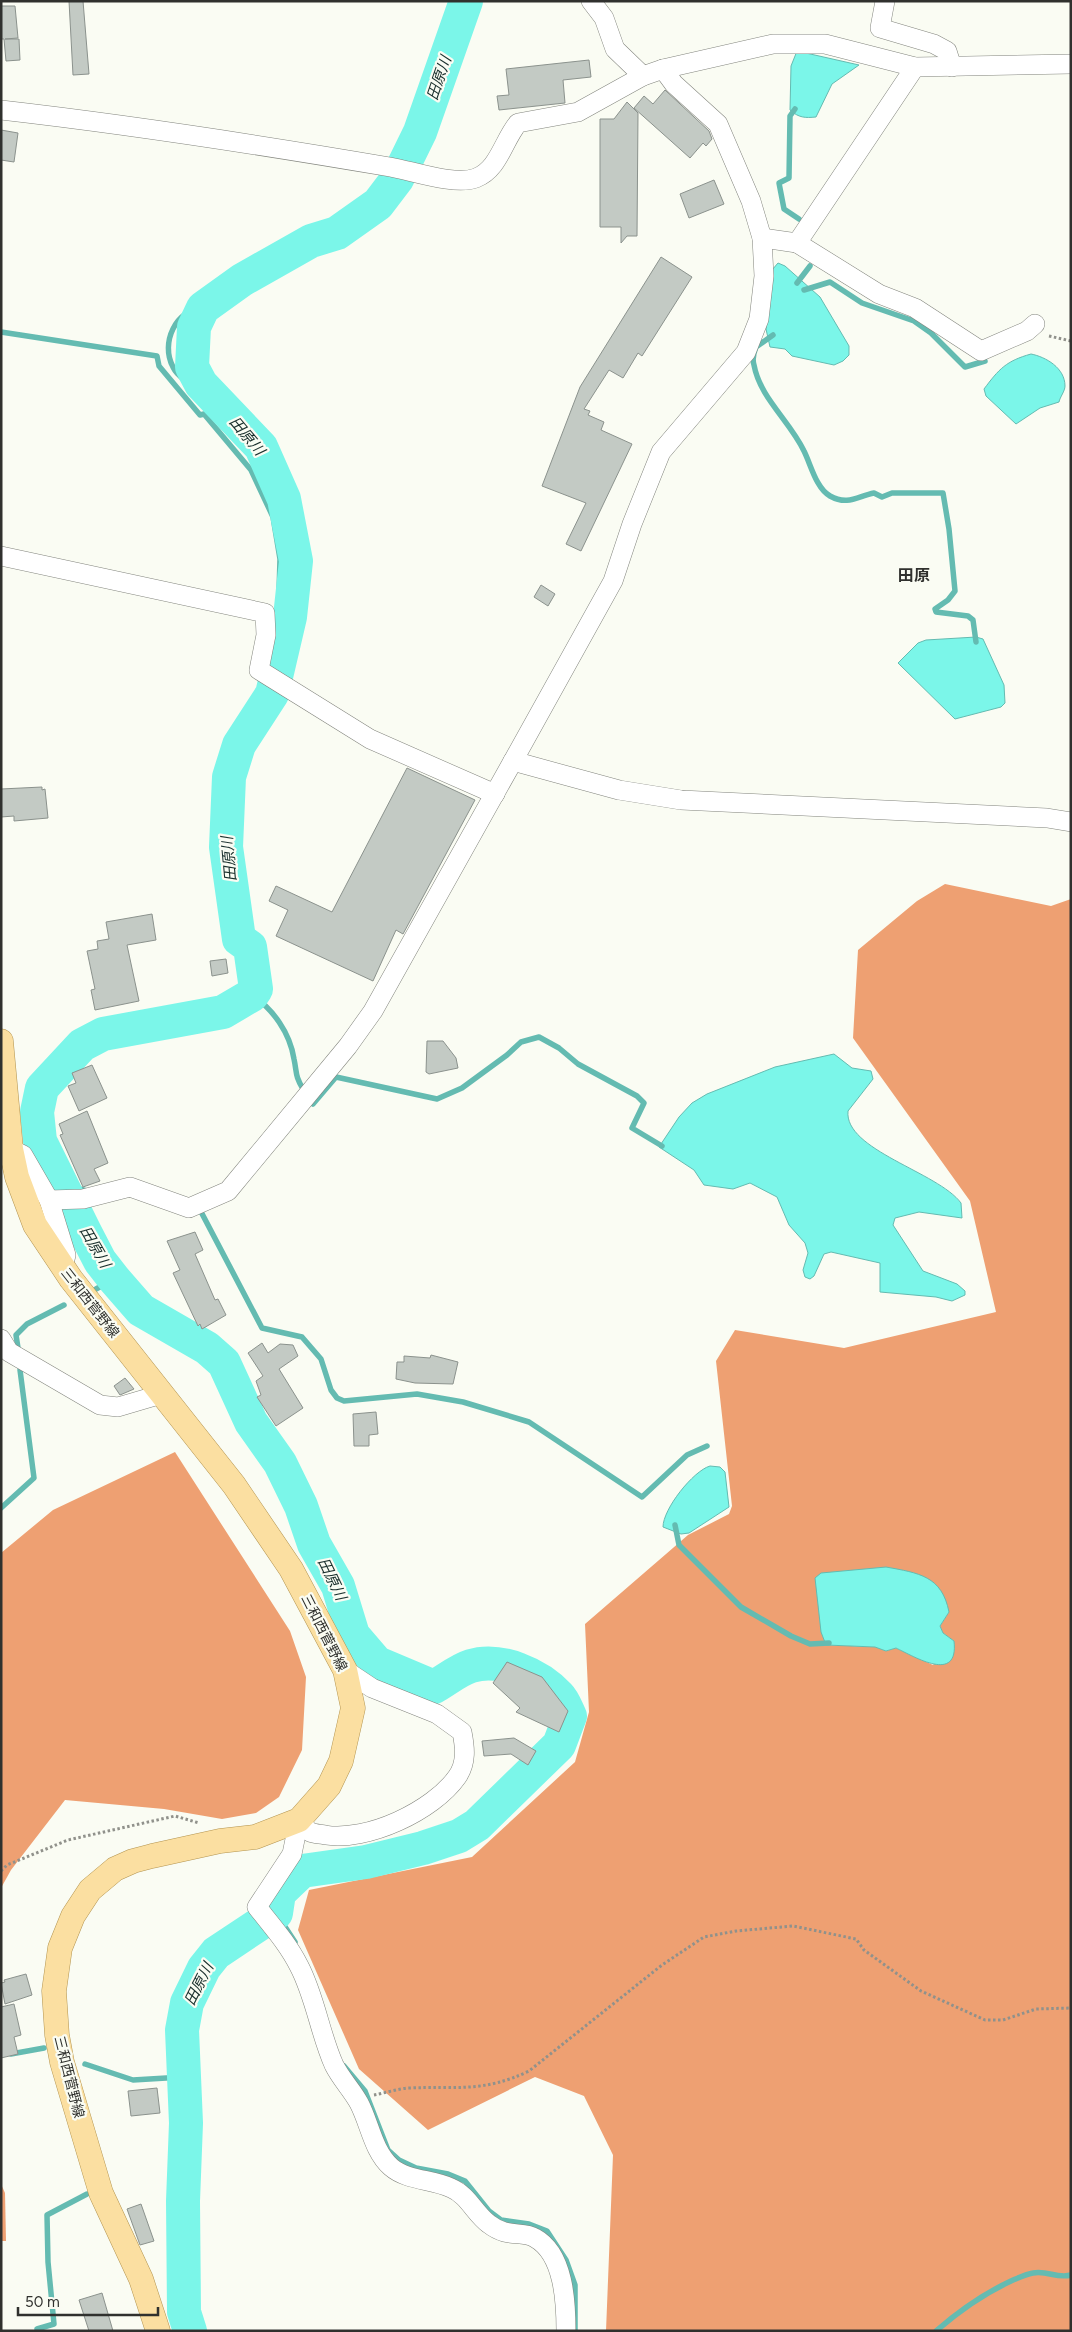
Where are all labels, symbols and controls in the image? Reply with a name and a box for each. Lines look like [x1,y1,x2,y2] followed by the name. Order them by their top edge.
[423,52,455,102] water label: 田原川
[226,413,270,461] water label: 田原川
[898,566,930,585] district label: 田原
[218,834,240,882] water label: 田原川
[76,1223,115,1273] water label: 田原川
[57,1265,123,1341] street label: 三和西菅野線
[314,1555,351,1605] water label: 田原川
[297,1592,351,1674] street label: 三和西菅野線
[181,1958,218,2008] water label: 田原川
[51,2034,87,2120] street label: 三和西菅野線
[18,2284,158,2316] scale bar
[25,2293,60,2311] text: 50 m

